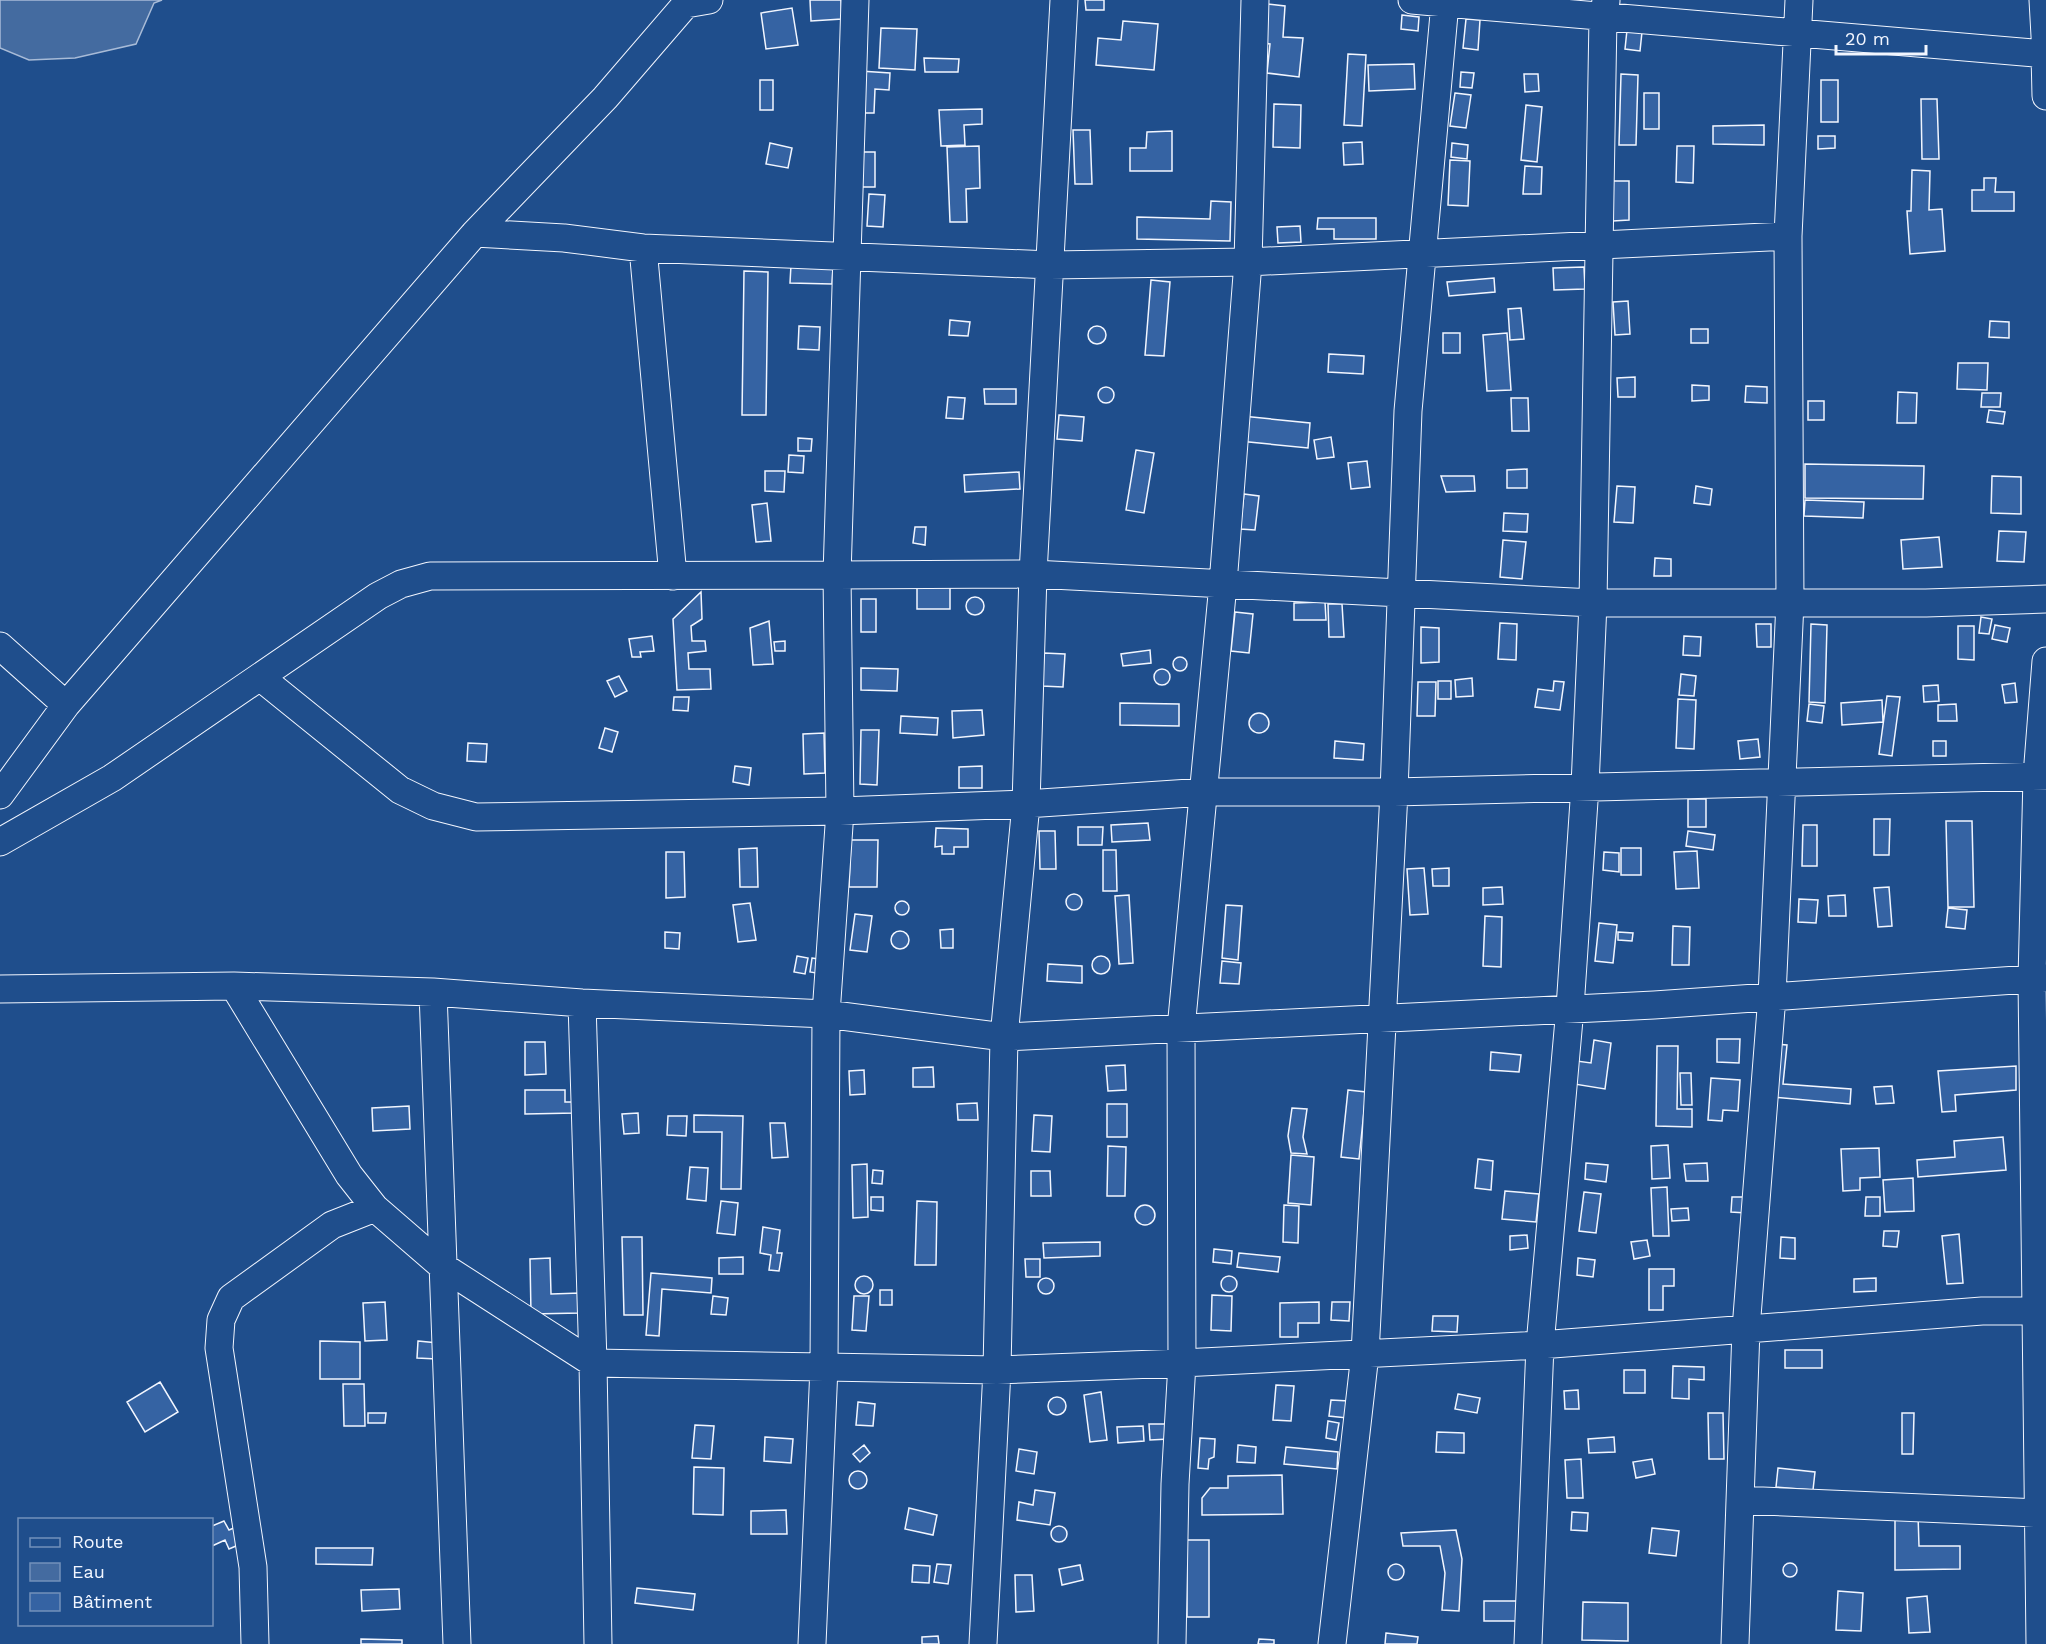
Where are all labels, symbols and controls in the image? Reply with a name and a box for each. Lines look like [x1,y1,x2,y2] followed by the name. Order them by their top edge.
[1836,18,1926,56] scale bar
[1845,28,1890,49] text: 20 m
[18,1518,213,1626] legend
[72,1531,124,1552] text: Route
[72,1561,105,1582] text: Eau
[72,1591,152,1612] text: Bâtiment

